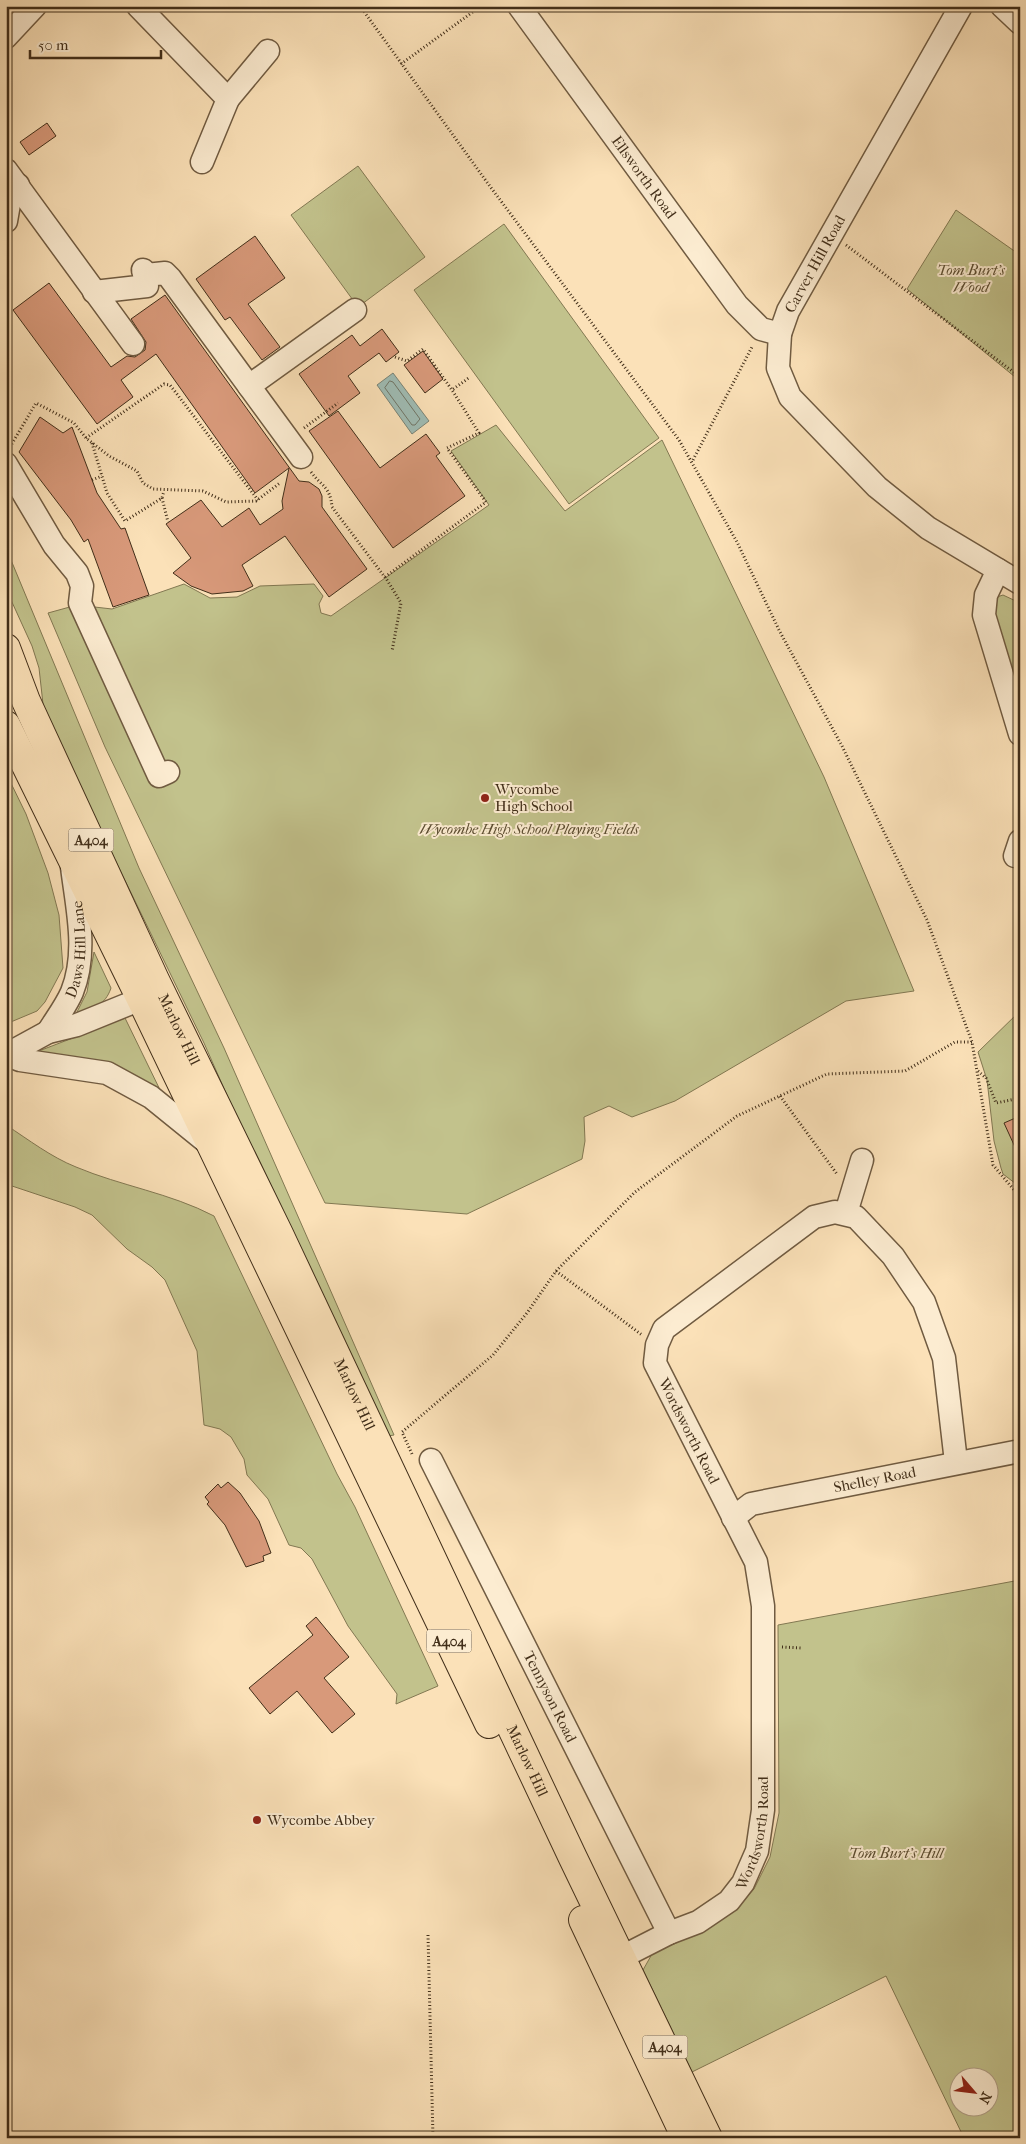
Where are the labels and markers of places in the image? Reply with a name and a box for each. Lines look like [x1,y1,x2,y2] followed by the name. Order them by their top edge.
[494,780,573,815] place label: Wycombe High School
[479,792,491,804] marker: Wycombe High School
[266,1811,376,1829] place label: Wycombe Abbey
[251,1814,263,1826] marker: Wycombe Abbey

